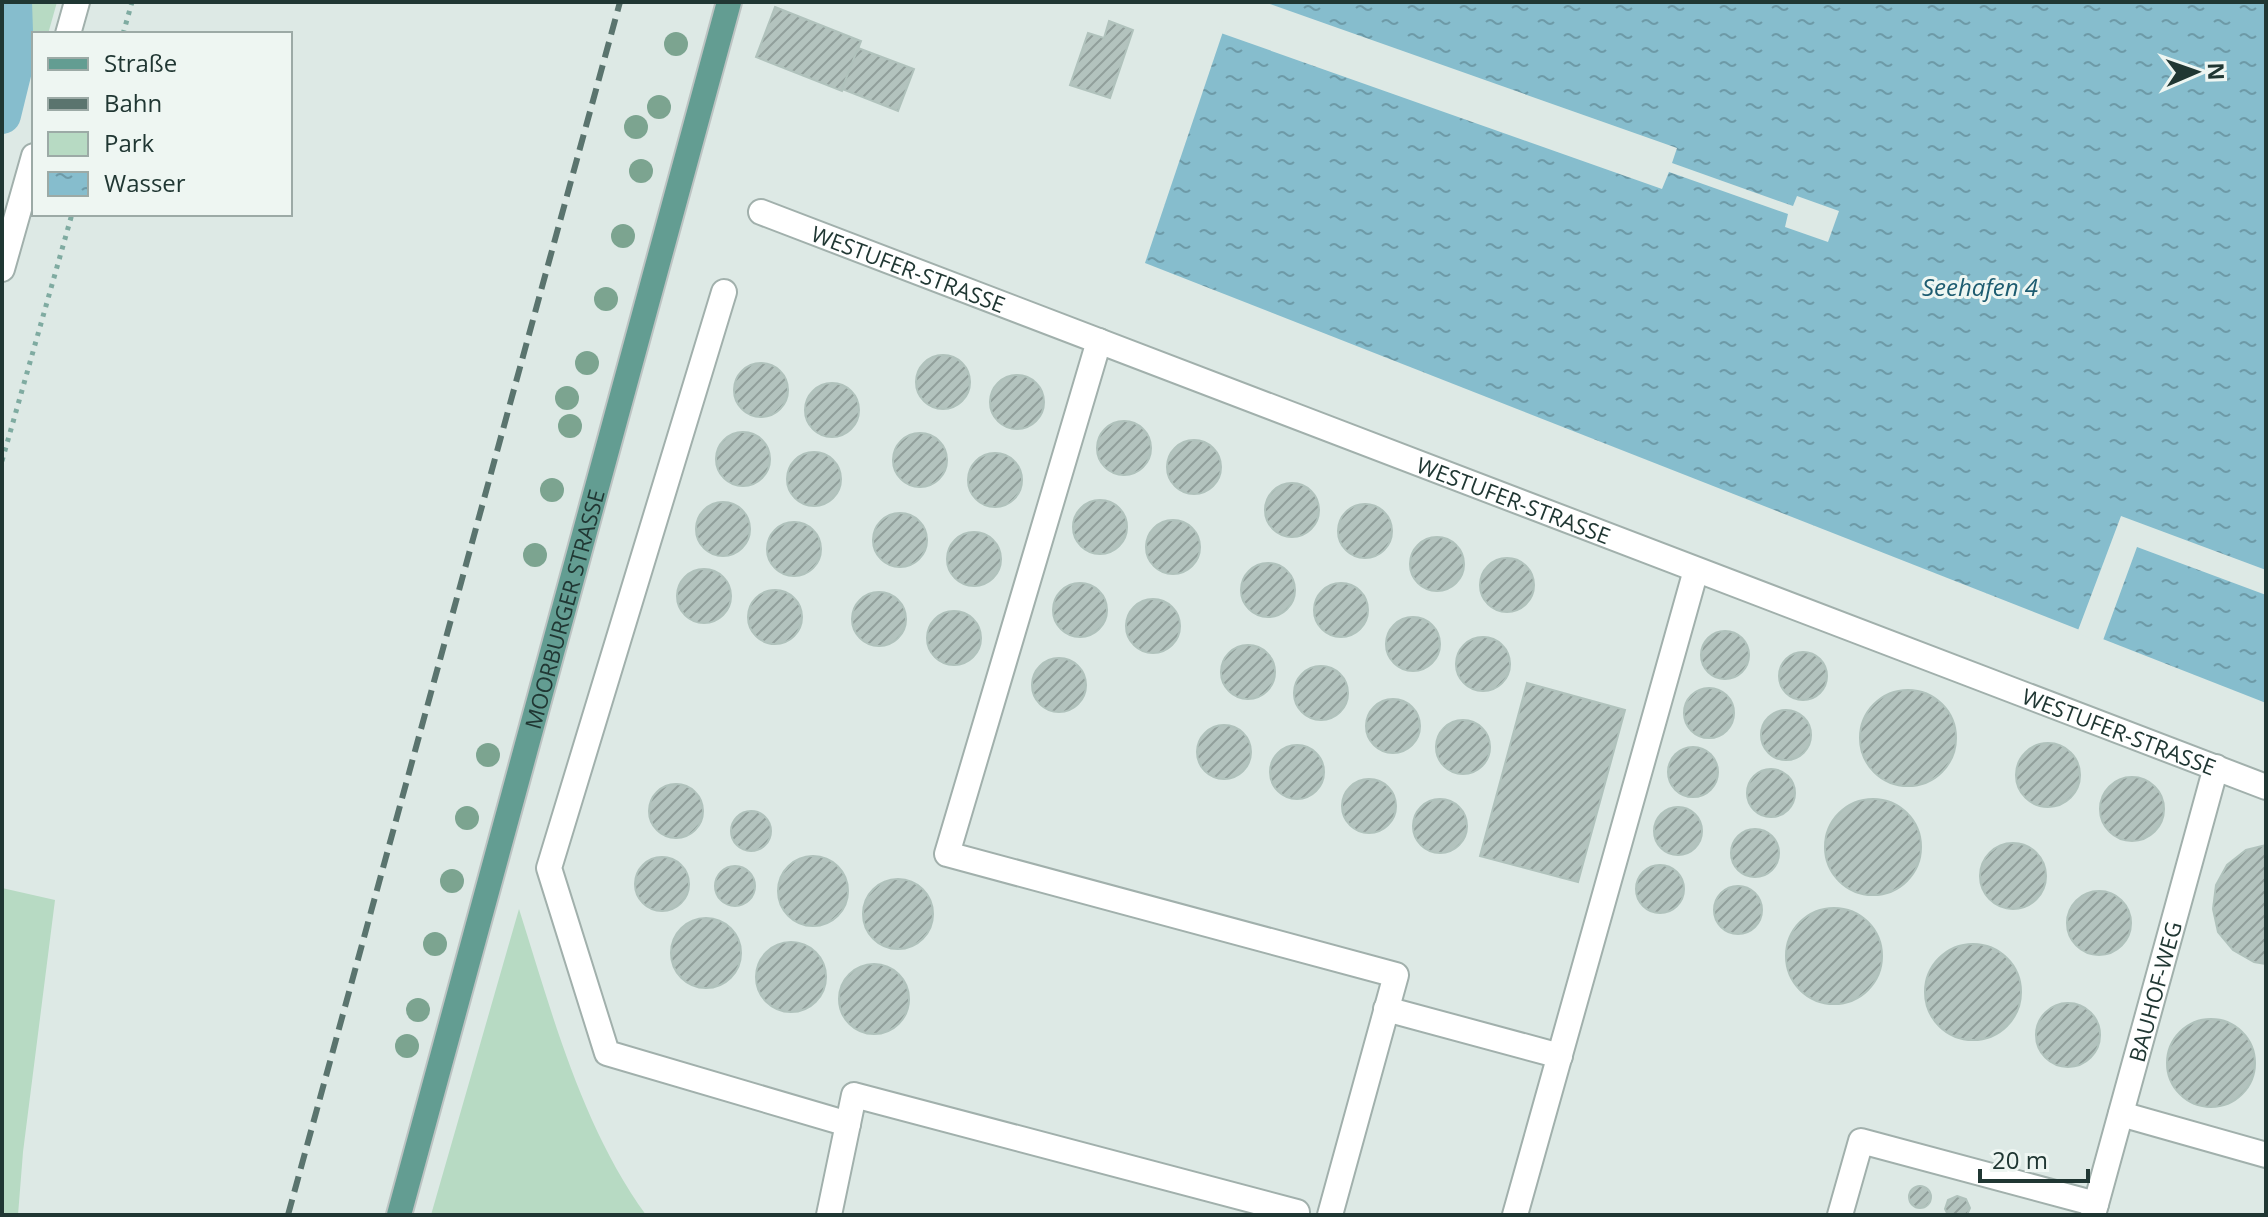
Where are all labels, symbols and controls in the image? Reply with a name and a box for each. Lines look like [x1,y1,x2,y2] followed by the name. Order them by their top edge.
[32,32,292,216] legend
[2156,32,2236,112] north arrow
[104,46,177,79] text: Straße
[2202,62,2232,81] text: N
[104,86,162,119] text: Bahn
[104,126,155,159] text: Park
[104,166,186,199] text: Wasser
[807,218,1010,319] street label: WESTUFER-STRASSE
[1922,270,2038,303] water label: Seehafen 4
[1413,449,1615,550] street label: WESTUFER-STRASSE
[517,486,611,732] street label: MOORBURGER STRASSE
[2018,680,2220,782] street label: WESTUFER-STRASSE
[2121,918,2188,1065] street label: BAUHOF-WEG
[1980,1133,2088,1183] scale bar
[1992,1143,2048,1176] text: 20 m

